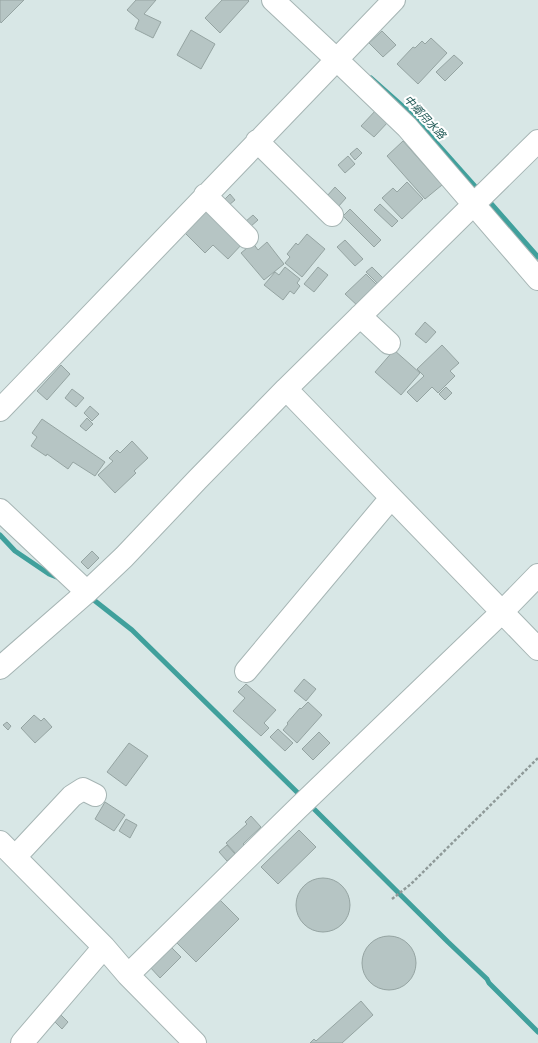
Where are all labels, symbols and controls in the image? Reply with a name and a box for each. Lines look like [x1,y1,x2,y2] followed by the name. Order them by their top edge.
[402,93,449,142] water label: 中郷用水路

